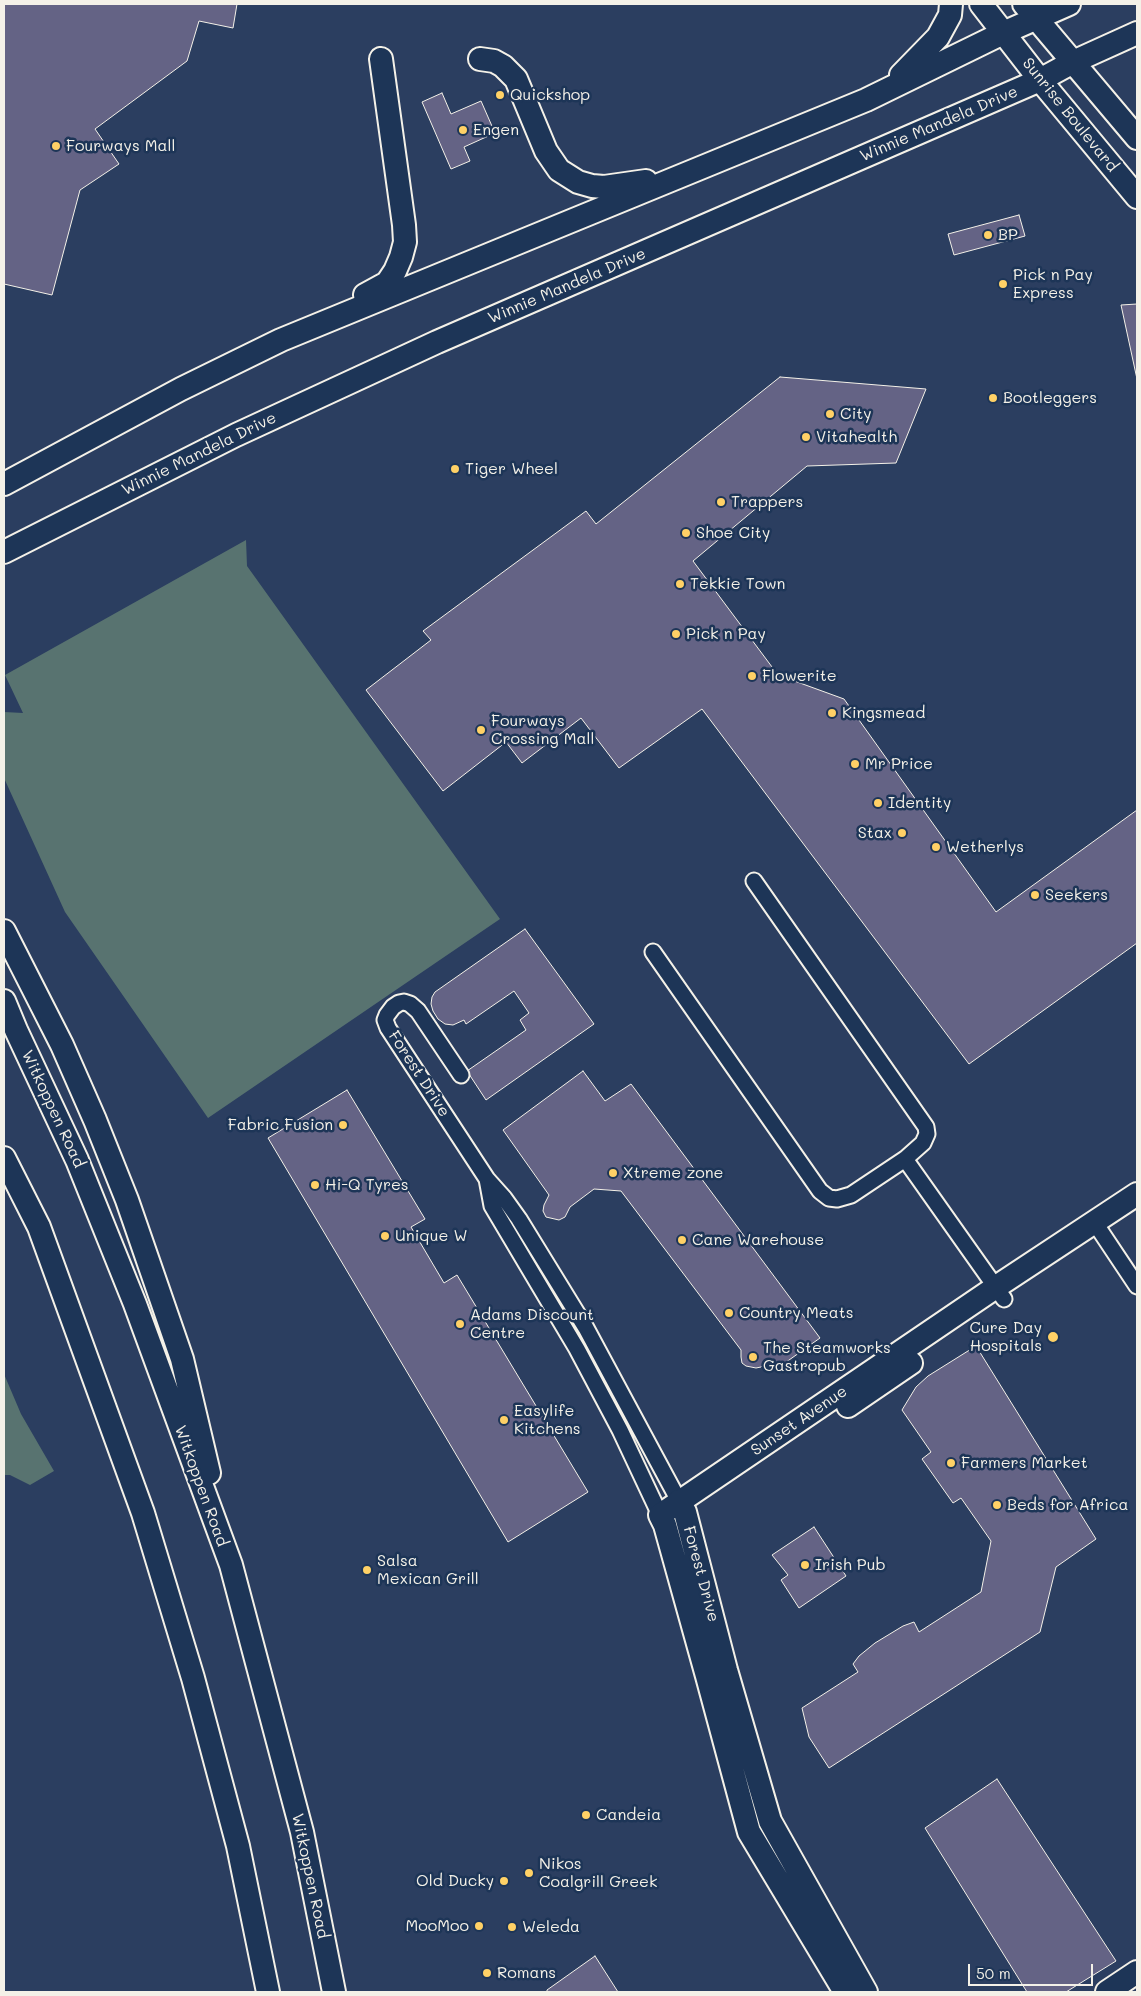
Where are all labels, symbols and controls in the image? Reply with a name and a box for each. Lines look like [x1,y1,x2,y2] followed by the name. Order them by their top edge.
[1018,54,1122,176] street label: Sunrise Boulevard
[857,82,1021,166] street label: Winnie Mandela Drive
[510,85,590,105] place label: Quickshop
[494,89,506,101] marker: Quickshop
[473,120,519,140] place label: Engen
[457,124,469,136] marker: Engen
[66,136,176,156] place label: Fourways Mall
[50,140,62,152] marker: Fourways Mall
[998,225,1018,245] place label: BP
[982,229,994,241] marker: BP
[485,244,649,328] street label: Winnie Mandela Drive
[1013,265,1093,303] place label: Pick n Pay Express
[997,278,1009,290] marker: Pick n Pay Express
[1003,388,1097,408] place label: Bootleggers
[987,392,999,404] marker: Bootleggers
[840,404,872,424] place label: City
[119,408,279,500] street label: Winnie Mandela Drive
[824,408,836,420] marker: City
[816,427,897,447] place label: Vitahealth
[800,431,812,443] marker: Vitahealth
[465,459,558,479] place label: Tiger Wheel
[449,463,461,475] marker: Tiger Wheel
[731,492,803,512] place label: Trappers
[715,496,727,508] marker: Trappers
[696,523,770,543] place label: Shoe City
[680,527,692,539] marker: Shoe City
[690,574,785,594] place label: Tekkie Town
[674,578,686,590] marker: Tekkie Town
[686,624,766,644] place label: Pick n Pay
[670,628,682,640] marker: Pick n Pay
[762,666,837,686] place label: Flowerite
[746,670,758,682] marker: Flowerite
[842,703,925,723] place label: Kingsmead
[826,707,838,719] marker: Kingsmead
[491,711,594,749] place label: Fourways Crossing Mall
[475,724,487,736] marker: Fourways Crossing Mall
[865,754,933,774] place label: Mr Price
[849,758,861,770] marker: Mr Price
[888,793,951,813] place label: Identity
[872,797,884,809] marker: Identity
[858,823,892,843] place label: Stax
[896,827,908,839] marker: Stax
[946,837,1024,857] place label: Wetherlys
[930,841,942,853] marker: Wetherlys
[1045,885,1108,905] place label: Seekers
[1029,889,1041,901] marker: Seekers
[384,1027,454,1121] street label: Forest Drive
[17,1047,89,1171] street label: Witkoppen Road
[228,1115,333,1135] place label: Fabric Fusion
[337,1119,349,1131] marker: Fabric Fusion
[623,1163,724,1183] place label: Xtreme zone
[607,1167,619,1179] marker: Xtreme zone
[325,1175,409,1195] place label: Hi-Q Tyres
[309,1179,321,1191] marker: Hi-Q Tyres
[395,1226,468,1246] place label: Unique W
[379,1230,391,1242] marker: Unique W
[692,1230,824,1250] place label: Cane Warehouse
[676,1234,688,1246] marker: Cane Warehouse
[739,1303,854,1323] place label: Country Meats
[470,1305,594,1343] place label: Adams Discount Centre
[723,1307,735,1319] marker: Country Meats
[454,1318,466,1330] marker: Adams Discount Centre
[969,1318,1042,1356] place label: Cure Day Hospitals
[1046,1330,1060,1344] marker: Cure Day Hospitals
[763,1338,891,1376] place label: The Steamworks Gastropub
[747,1351,759,1363] marker: The Steamworks Gastropub
[747,1382,851,1460] street label: Sunset Avenue
[514,1401,581,1439] place label: Easylife Kitchens
[498,1414,510,1426] marker: Easylife Kitchens
[170,1423,232,1549] street label: Witkoppen Road
[961,1453,1088,1473] place label: Farmers Market
[945,1457,957,1469] marker: Farmers Market
[1007,1495,1128,1515] place label: Beds for Africa
[991,1499,1003,1511] marker: Beds for Africa
[679,1524,723,1624] street label: Forest Drive
[377,1551,479,1589] place label: Salsa Mexican Grill
[815,1555,886,1575] place label: Irish Pub
[799,1559,811,1571] marker: Irish Pub
[361,1564,373,1576] marker: Salsa Mexican Grill
[596,1805,661,1825] place label: Candeia
[580,1809,592,1821] marker: Candeia
[287,1812,333,1940] street label: Witkoppen Road
[539,1854,657,1892] place label: Nikos Coalgrill Greek
[523,1867,535,1879] marker: Nikos Coalgrill Greek
[416,1871,494,1891] place label: Old Ducky
[498,1875,510,1887] marker: Old Ducky
[406,1916,469,1936] place label: MooMoo
[522,1917,580,1937] place label: Weleda
[473,1920,485,1932] marker: MooMoo
[506,1921,518,1933] marker: Weleda
[971,1954,1096,1986] scale bar
[497,1963,556,1983] place label: Romans
[976,1963,1011,1983] text: 50 m
[481,1967,493,1979] marker: Romans

